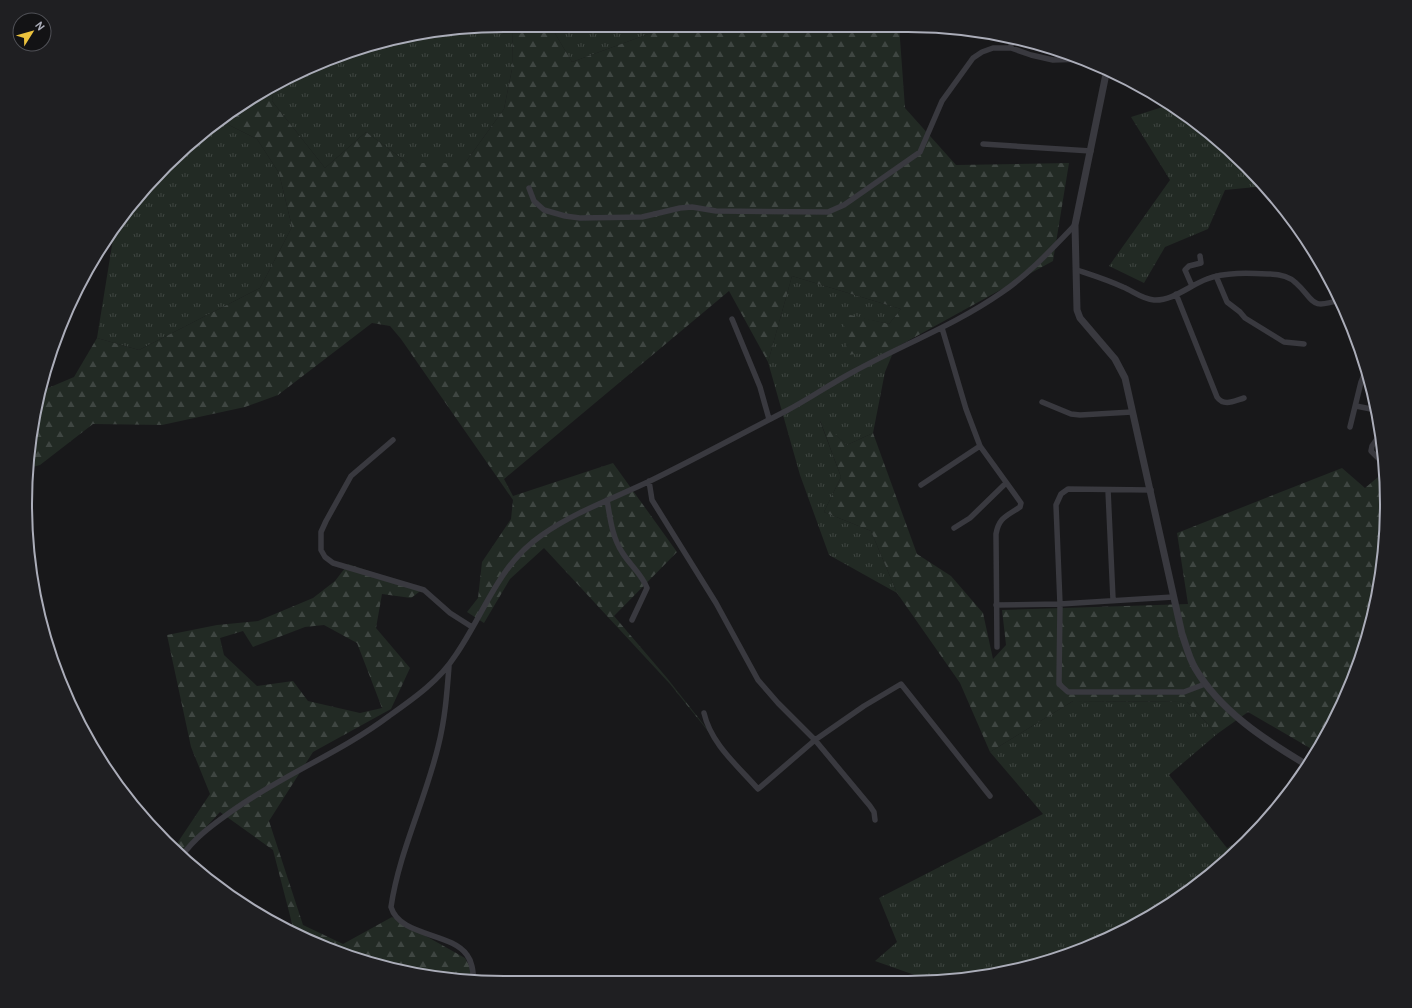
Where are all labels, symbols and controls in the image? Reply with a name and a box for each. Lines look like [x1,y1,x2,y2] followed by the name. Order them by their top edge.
[12,12,52,52] north arrow
[31,19,47,34] text: N

